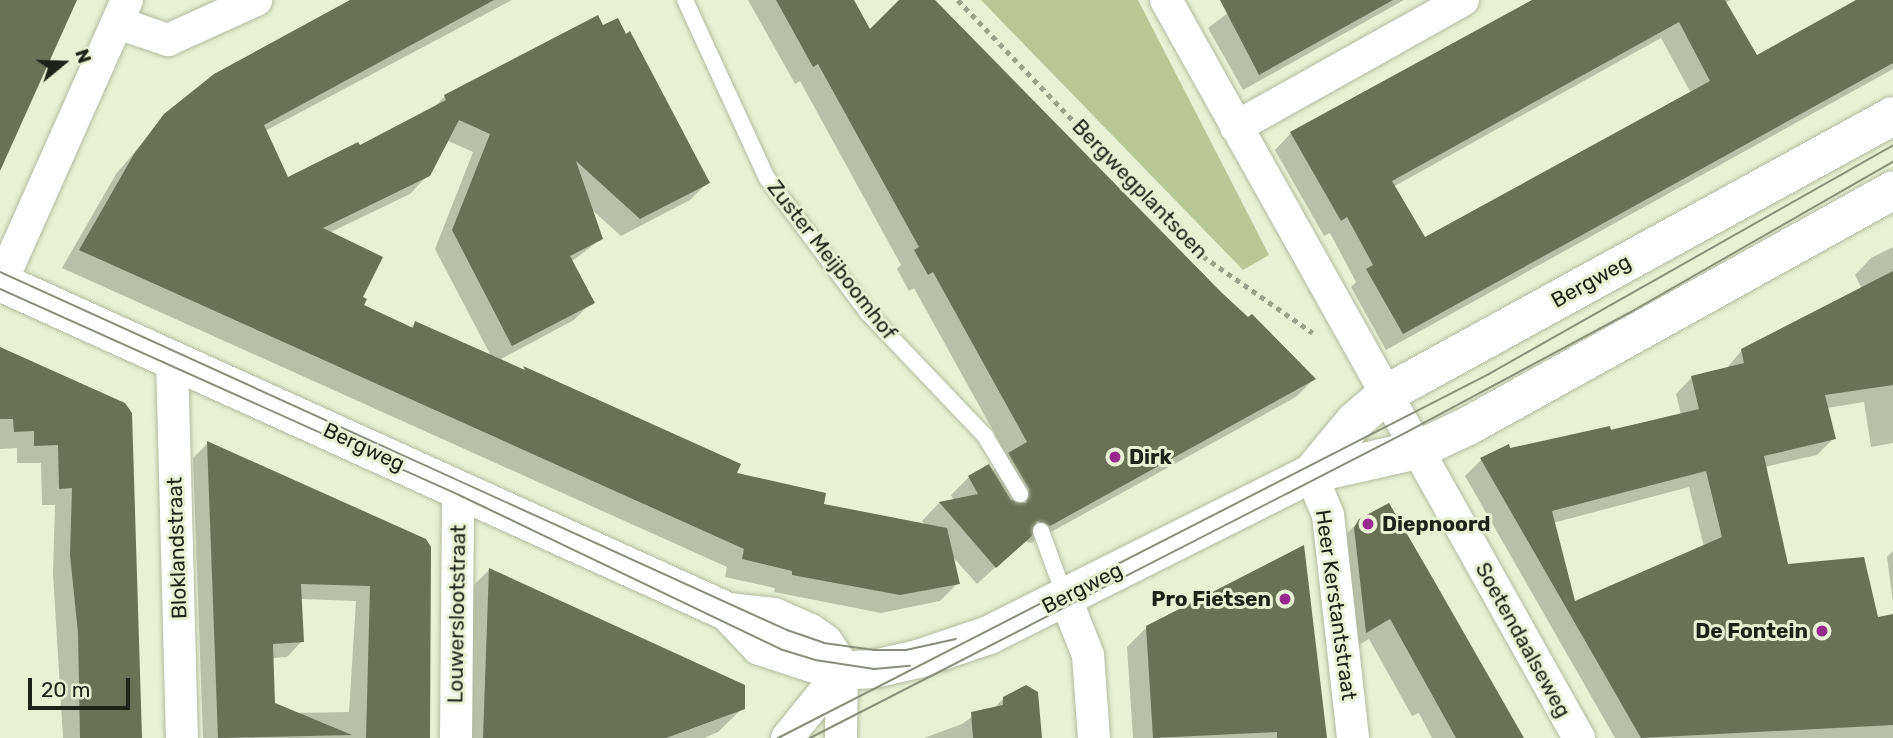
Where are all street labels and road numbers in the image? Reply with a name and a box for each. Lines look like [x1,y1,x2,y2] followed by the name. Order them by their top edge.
[1067,114,1213,264] street label: Bergwegplantsoen
[762,175,902,345] street label: Zuster Meijboomhof
[1547,249,1635,313] street label: Bergweg
[319,417,409,477] street label: Bergweg
[162,477,192,619] street label: Bloklandstraat
[1310,508,1362,702] street label: Heer Kerstantstraat
[443,524,471,704] street label: Louwerslootstraat
[1038,557,1126,619] street label: Bergweg
[1470,558,1576,722] street label: Soetendaalseweg

